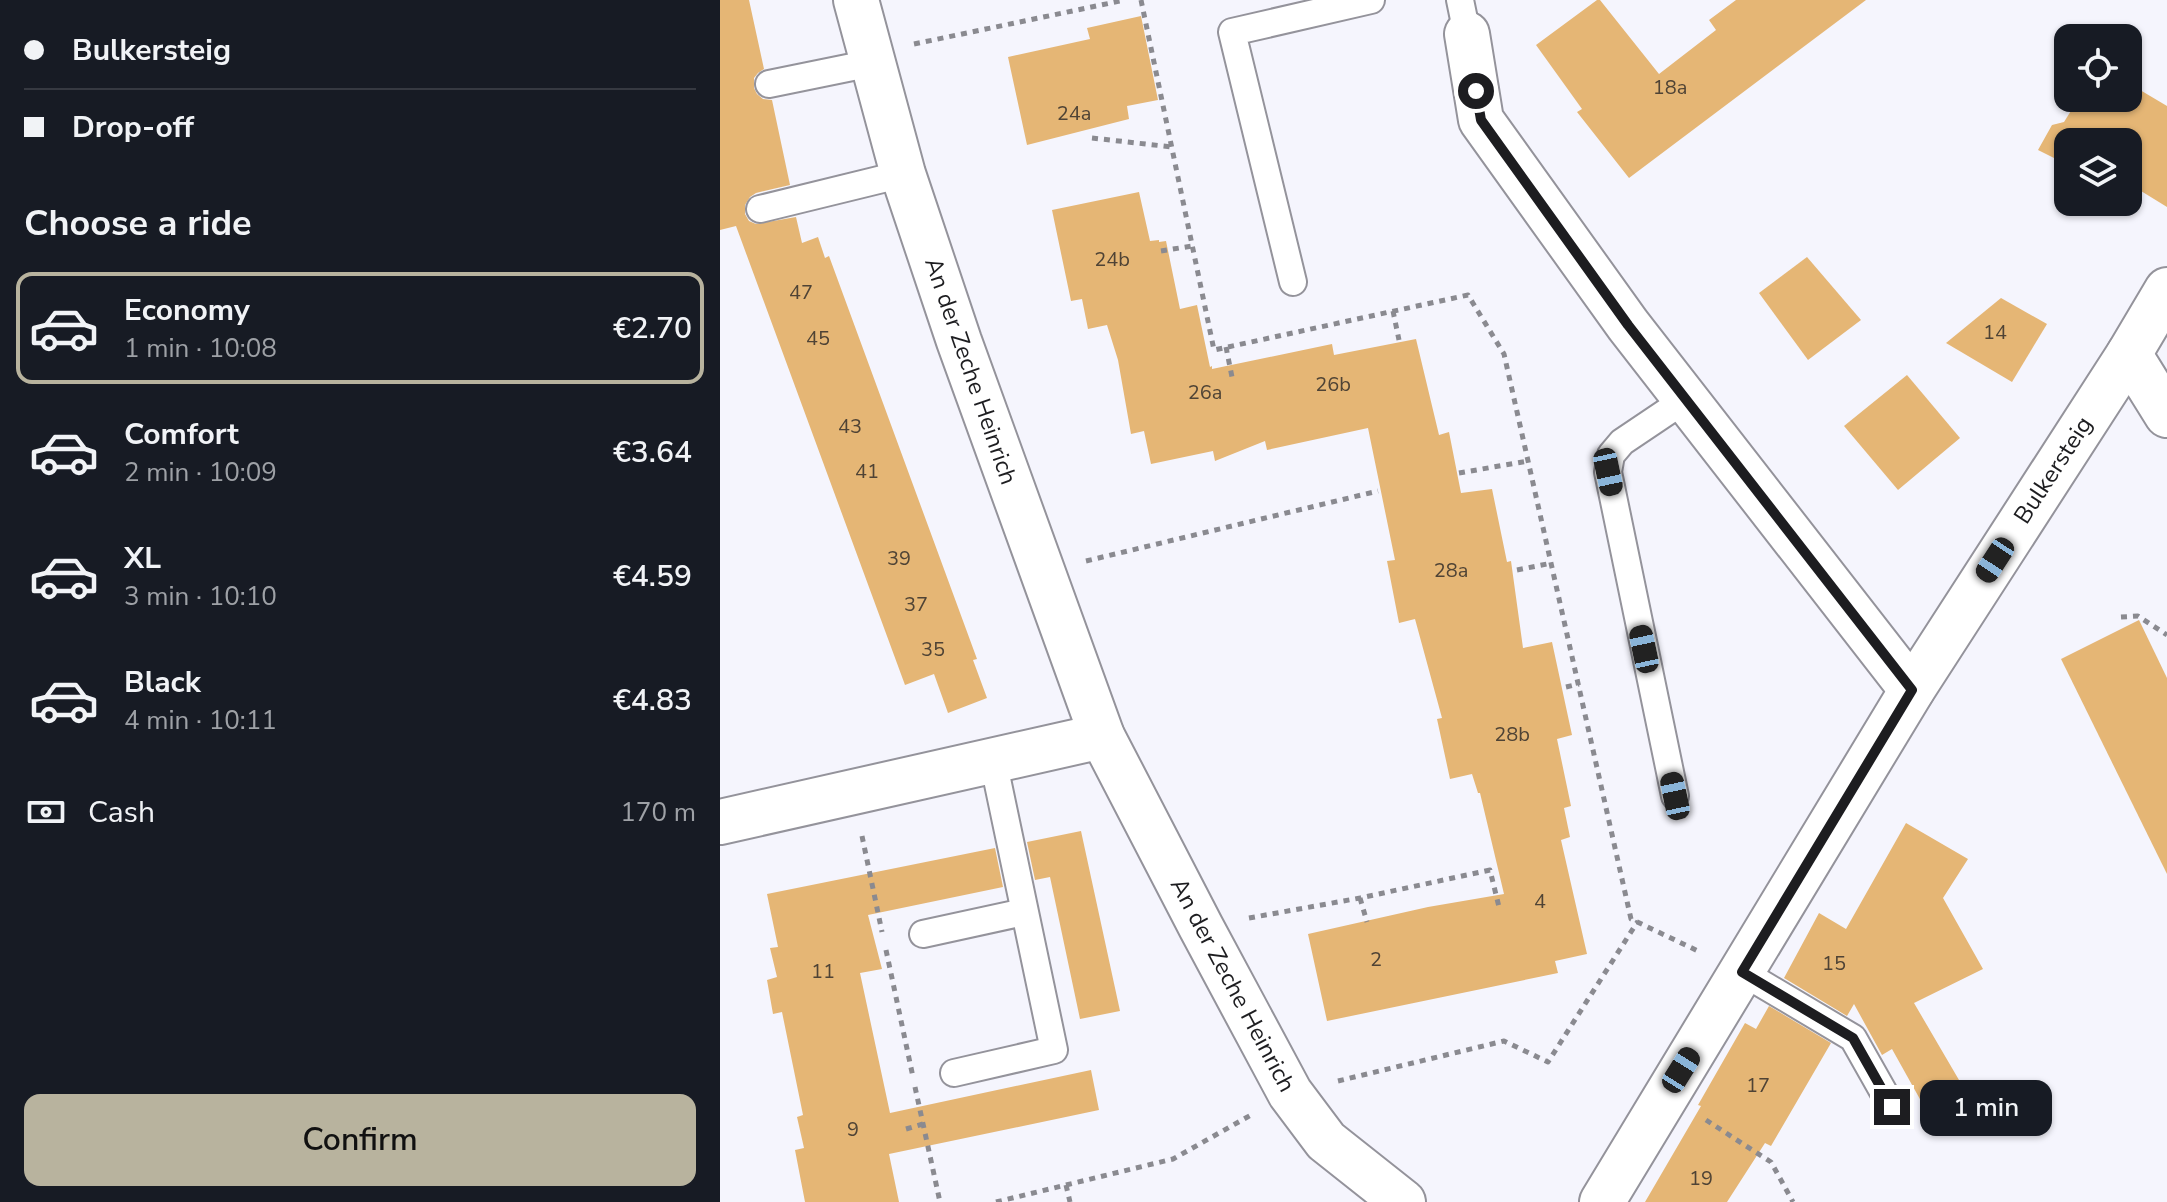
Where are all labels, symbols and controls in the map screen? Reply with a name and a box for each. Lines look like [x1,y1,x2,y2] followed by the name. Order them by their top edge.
[2054,24,2142,216] map controls
[2054,24,2142,112] button: locate
[72,30,231,71] text: Bulkersteig
[1458,73,1494,109] route start
[1653,74,1687,101] house number: 18a
[1057,100,1091,127] house number: 24a
[72,107,194,148] text: Drop-off
[2054,128,2142,216] button: layers
[24,199,252,248] text: Choose a ride
[1094,246,1130,273] house number: 24b
[917,253,1025,489] street label: An der Zeche Heinrich
[789,279,813,306] house number: 47
[124,290,250,331] text: Economy
[28,292,100,364] icon: car
[613,308,692,349] text: €2.70
[1983,319,2007,346] house number: 14
[806,325,830,352] house number: 45
[124,331,277,366] text: 1 min · 10:08
[1315,371,1351,398] house number: 26b
[1188,379,1222,406] house number: 26a
[2006,410,2100,530] street label: Bulkersteig
[838,413,862,440] house number: 43
[124,414,239,455] text: Comfort
[28,416,100,488] icon: car
[613,432,692,473] text: €3.64
[1591,446,1625,498] car
[124,455,277,490] text: 2 min · 10:09
[855,458,879,485] house number: 41
[1972,533,2018,587] car
[124,538,161,579] text: XL
[28,540,100,612] icon: car
[887,545,911,572] house number: 39
[613,556,692,597] text: €4.59
[1434,557,1468,584] house number: 28a
[124,579,277,614] text: 3 min · 10:10
[904,591,928,618] house number: 37
[1627,623,1661,675] car
[921,636,945,663] house number: 35
[124,662,201,703] text: Black
[28,664,100,736] icon: car
[613,680,692,721] text: €4.83
[124,703,277,738] text: 4 min · 10:11
[1494,721,1530,748] house number: 28b
[1658,770,1692,822] car
[24,790,68,834] icon: cash
[88,792,155,833] text: Cash
[620,795,696,830] text: 170 m
[1163,872,1303,1098] street label: An der Zeche Heinrich
[1534,888,1546,915] house number: 4
[1370,946,1382,973] house number: 2
[1822,950,1846,977] house number: 15
[811,958,835,985] house number: 11
[1658,1043,1704,1097] car
[1746,1072,1770,1099] house number: 17
[1920,1079,2052,1135] callout: 1 min
[1874,1089,1910,1125] route end
[1953,1090,2019,1125] text: 1 min
[24,1094,696,1186] button: Confirm
[847,1116,859,1143] house number: 9
[1689,1165,1713,1192] house number: 19

